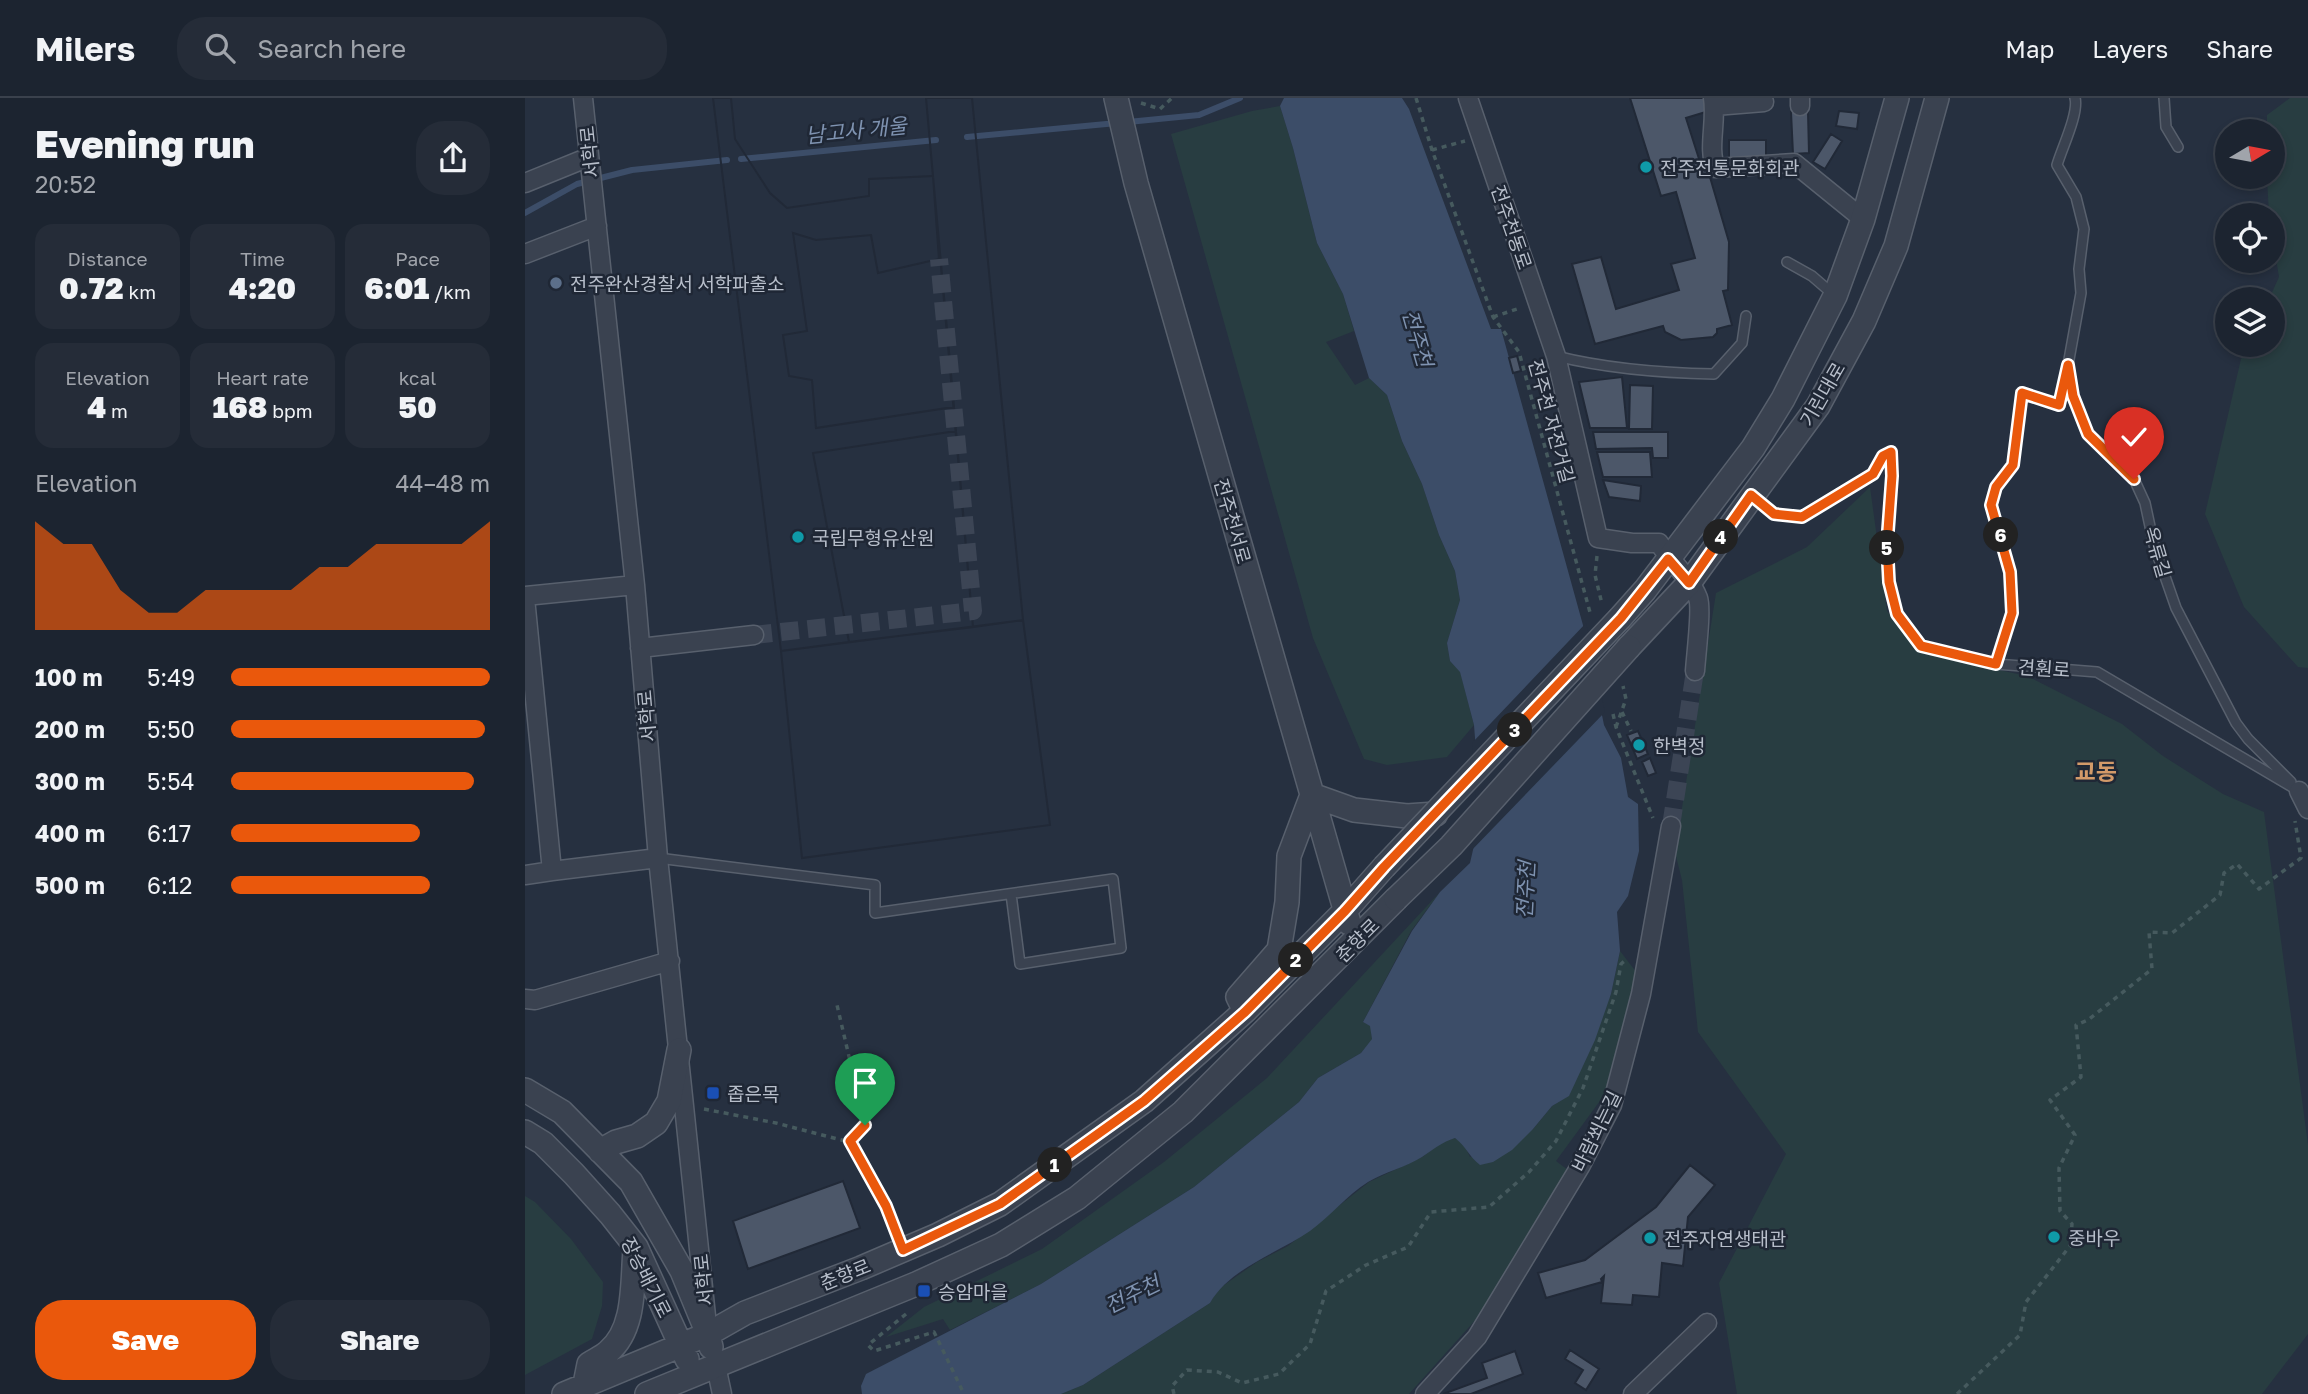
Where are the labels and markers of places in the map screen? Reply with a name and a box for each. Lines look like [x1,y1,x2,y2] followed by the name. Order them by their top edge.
[1660,156,1800,179] place label: 전주전통문화회관
[1638,159,1654,175] marker: 전주전통문화회관
[570,272,785,295] place label: 전주완산경찰서 서학파출소
[548,275,564,291] marker: 전주완산경찰서 서학파출소
[2104,407,2164,479] pin
[1983,518,2019,552] pin: 6
[1703,520,1739,555] pin: 4
[812,526,934,549] place label: 국립무형유산원
[790,529,806,545] marker: 국립무형유산원
[1869,531,1905,566] pin: 5
[1497,712,1532,748] pin: 3
[1653,734,1705,757] place label: 한벽정
[1631,737,1647,753] marker: 한벽정
[1279,942,1313,978] pin: 2
[835,1053,895,1125] pin
[727,1082,779,1105] place label: 좁은목
[705,1085,721,1101] marker: 좁은목
[1037,1148,1073,1182] pin: 1
[2068,1226,2120,1249] place label: 중바우
[1664,1227,1786,1250] place label: 전주자연생태관
[2046,1229,2062,1245] marker: 중바우
[1642,1230,1658,1246] marker: 전주자연생태관
[938,1280,1008,1303] place label: 승암마을
[916,1283,932,1299] marker: 승암마을

